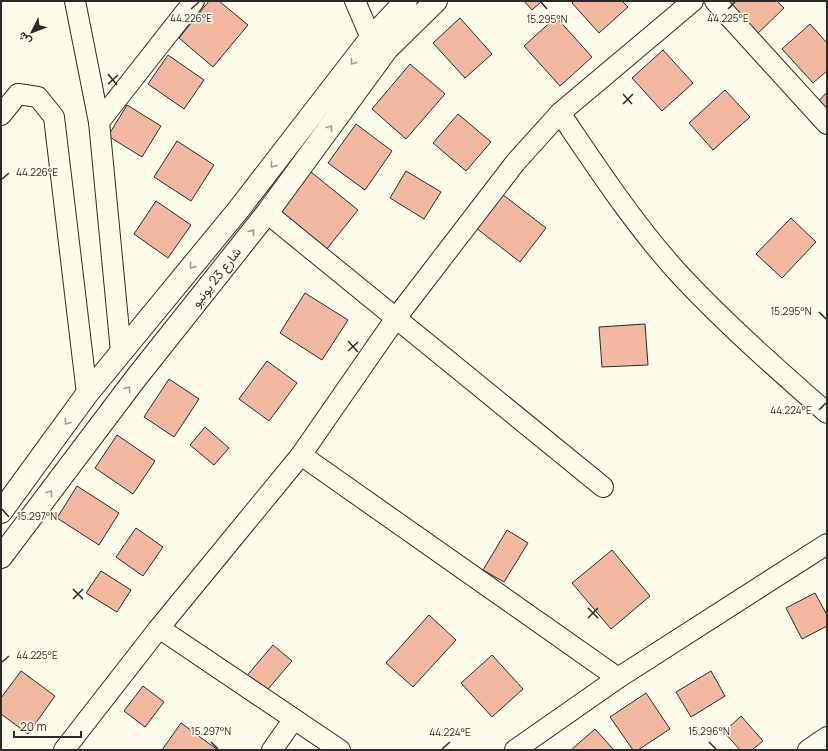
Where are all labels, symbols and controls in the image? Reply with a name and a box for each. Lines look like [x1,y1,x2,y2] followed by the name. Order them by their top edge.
[170,11,212,25] text: 44.226°E
[707,11,749,25] text: 44.225°E
[12,12,52,52] north arrow
[526,12,568,26] text: 15.295°N
[14,29,34,49] text: ش
[350,57,357,64] one-way arrow
[325,125,332,132] one-way arrow
[271,160,278,167] one-way arrow
[16,165,58,179] text: 44.226°E
[247,229,254,236] one-way arrow
[187,243,246,311] street label: شارع 23 يونيو
[190,261,197,269] one-way arrow
[770,304,812,318] text: 15.295°N
[123,386,130,393] one-way arrow
[770,403,812,417] text: 44.224°E
[64,417,71,424] one-way arrow
[45,490,52,497] one-way arrow
[17,509,57,523] text: 15.297°N
[16,648,58,662] text: 44.225°E
[14,713,81,739] scale bar
[20,718,47,735] text: 20 m
[191,724,231,738] text: 15.297°N
[688,724,730,738] text: 15.296°N
[429,725,471,739] text: 44.224°E

